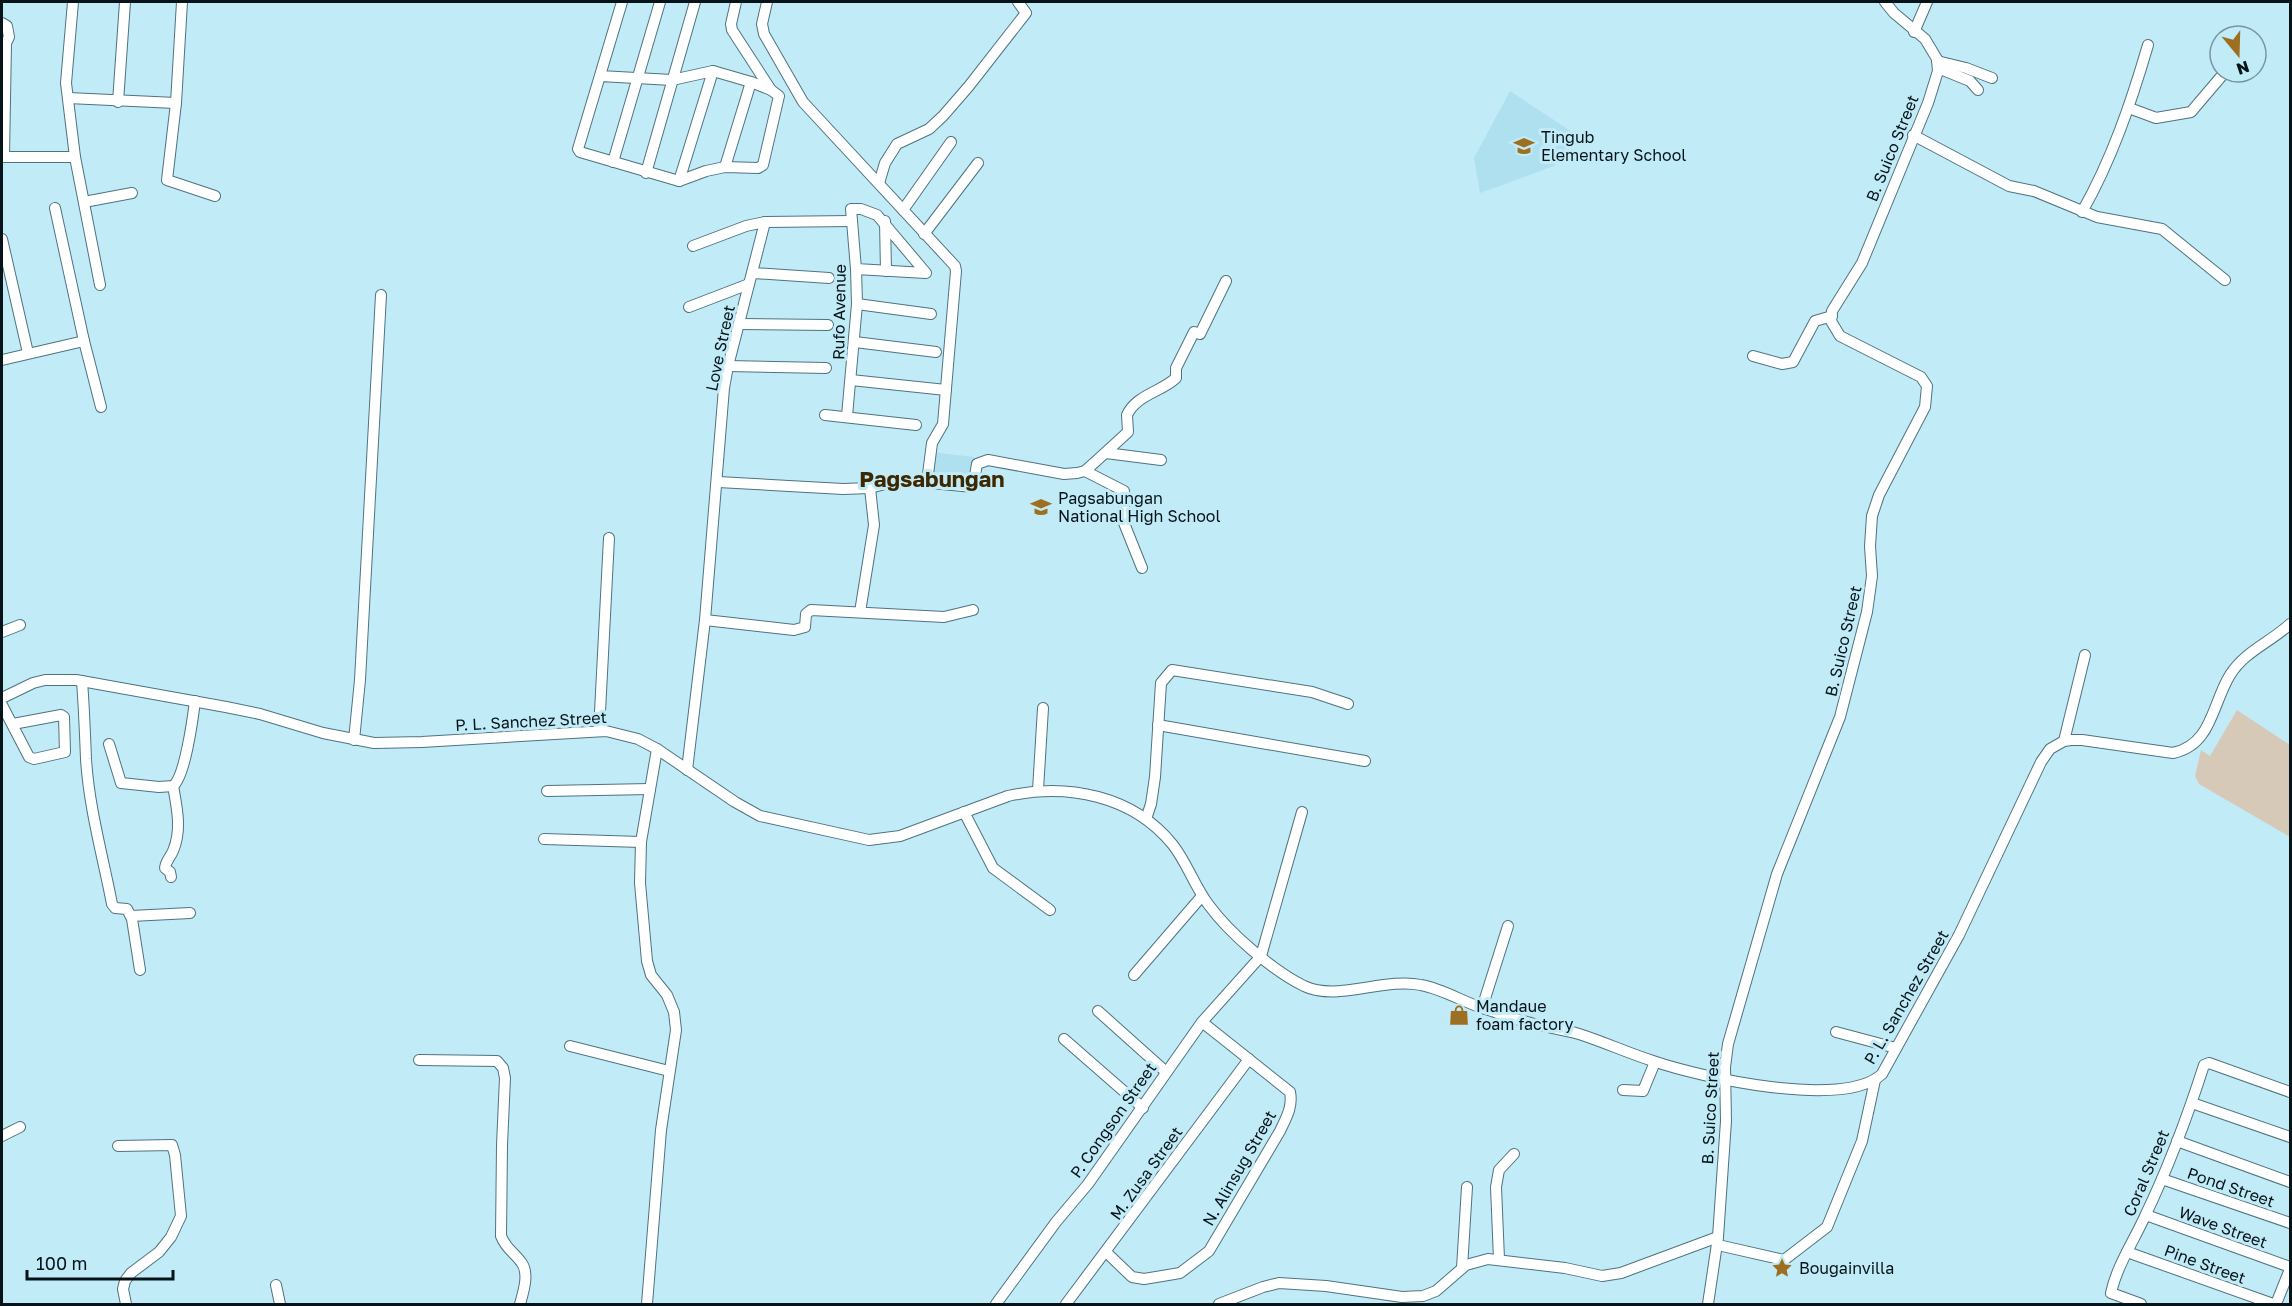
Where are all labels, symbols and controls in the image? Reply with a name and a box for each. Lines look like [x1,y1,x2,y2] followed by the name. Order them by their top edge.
[2208,24,2268,84] north arrow
[2234,57,2252,80] text: N
[1862,92,1922,204] street label: B. Suico Street
[1541,127,1686,165] place label: Tingub Elementary School
[1512,134,1536,158] school or university icon: Tingub Elementary School
[828,264,850,360] street label: Rufo Avenue
[701,303,739,393] street label: Love Street
[859,465,1005,492] district label: Pagsabungan
[1058,488,1221,526] place label: Pagsabungan National High School
[1029,495,1053,519] school or university icon: Pagsabungan National High School
[1821,584,1865,698] street label: B. Suico Street
[455,707,607,735] street label: P. L. Sanchez Street
[1859,926,1953,1068] street label: P. L. Sanchez Street
[1476,996,1573,1034] place label: Mandaue foam factory
[1447,1003,1471,1027] shop icon: Mandaue foam factory
[1697,1051,1723,1165] street label: B. Suico Street
[1066,1058,1160,1182] street label: P. Congson Street
[1198,1107,1280,1229] street label: N. Alinsug Street
[1105,1122,1187,1224] street label: M. Zusa Street
[2119,1127,2173,1219] street label: Coral Street
[2185,1163,2277,1211] street label: Pond Street
[2176,1202,2270,1252] street label: Wave Street
[2162,1240,2248,1288] street label: Pine Street
[27,1243,172,1281] scale bar
[36,1252,87,1274] text: 100 m
[1770,1256,1794,1280] place icon: Bougainvilla
[1799,1258,1894,1278] place label: Bougainvilla

